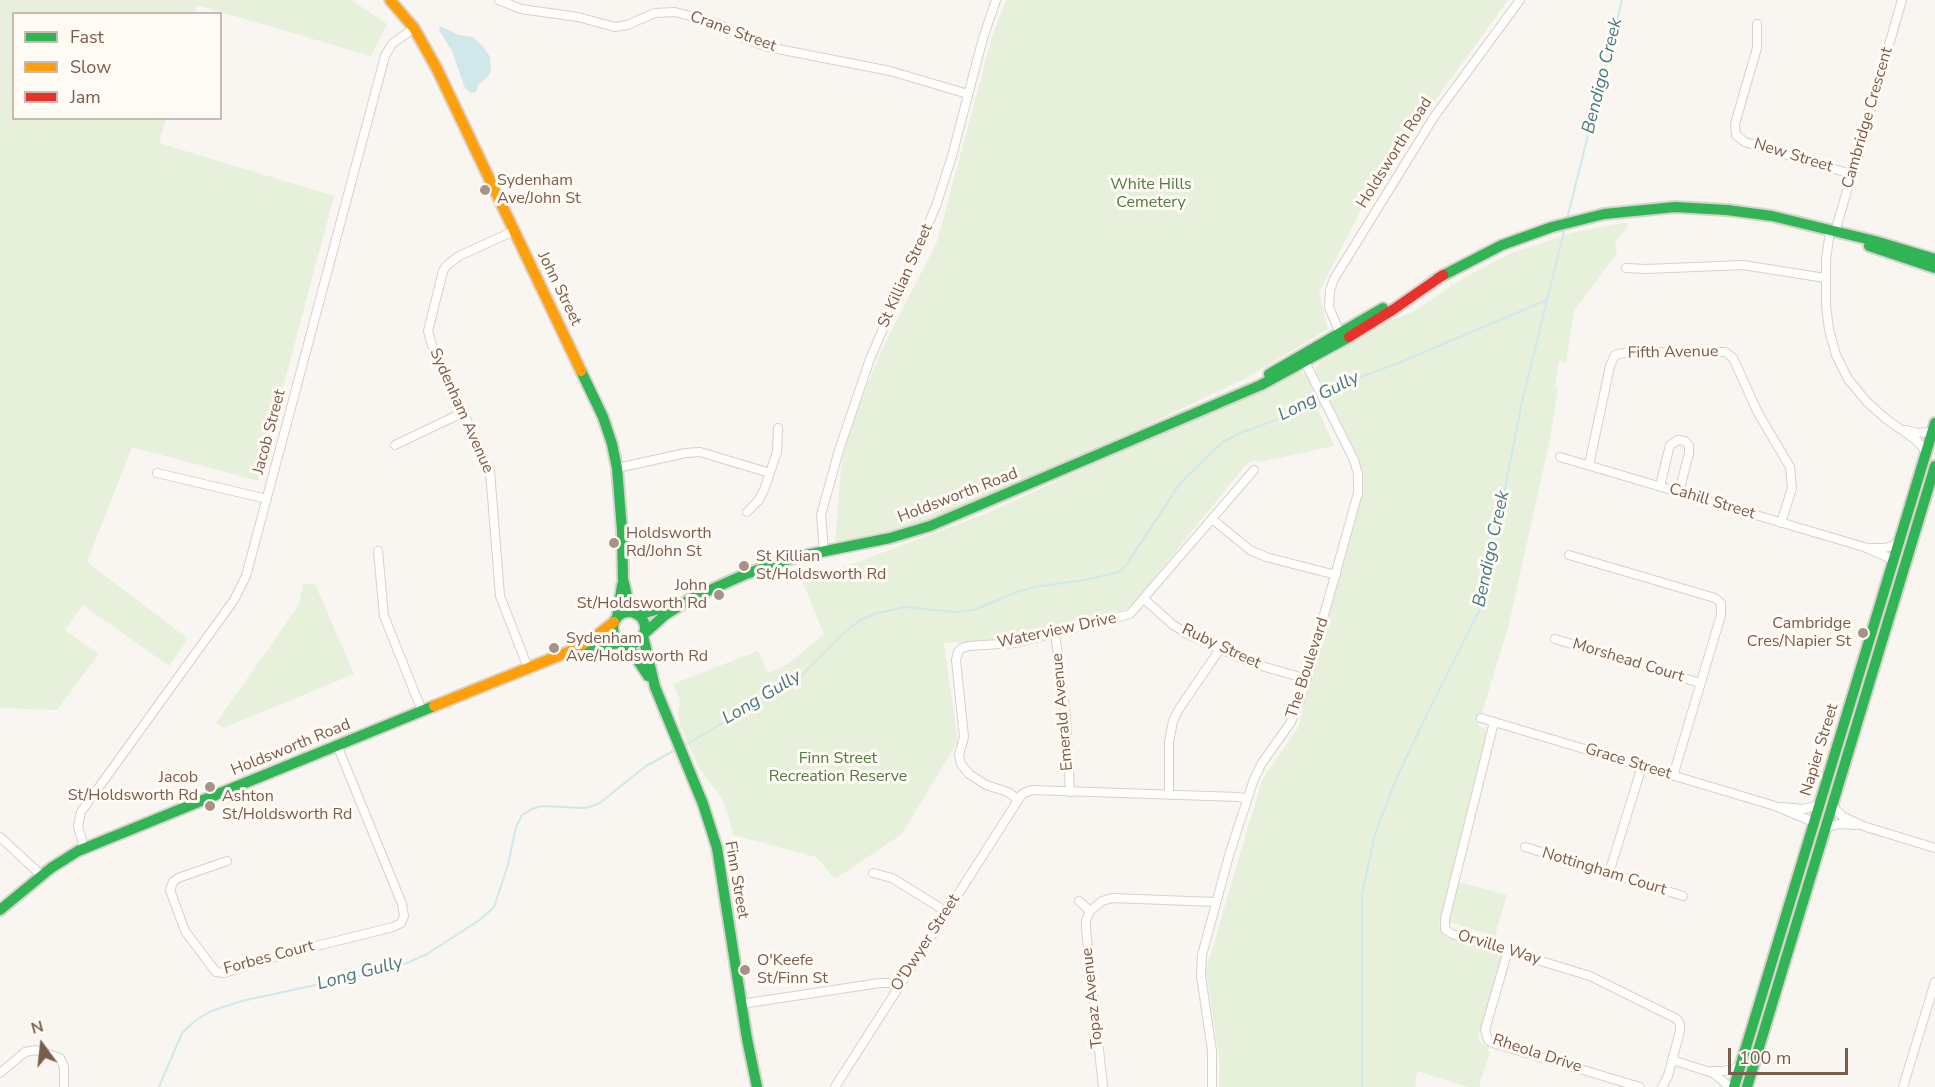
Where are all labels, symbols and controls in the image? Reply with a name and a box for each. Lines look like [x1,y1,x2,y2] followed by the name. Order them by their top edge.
[687,8,779,56] street label: Crane Street
[12,12,222,120] legend
[1578,16,1628,136] water label: Bendigo Creek
[70,25,104,49] text: Fast
[1839,45,1897,191] street label: Cambridge Crescent
[70,55,111,79] text: Slow
[70,85,101,109] text: Jam
[1353,94,1437,212] street label: Holdsworth Road
[1751,135,1835,177] street label: New Street
[497,171,581,209] place label: Sydenham Ave/John St
[1110,175,1192,213] park label: White Hills Cemetery
[478,183,492,197] marker: Sydenham Ave/John St
[875,221,937,331] street label: St Killian Street
[533,249,585,329] street label: John Street
[1627,343,1719,363] street label: Fifth Avenue
[425,346,497,476] street label: Sydenham Avenue
[1275,367,1363,427] water label: Long Gully
[249,388,291,476] street label: Jacob Street
[895,464,1021,528] street label: Holdsworth Road
[1667,480,1757,524] street label: Cahill Street
[1469,489,1515,609] water label: Bendigo Creek
[626,524,712,562] place label: Holdsworth Rd/John St
[607,536,621,550] marker: Holdsworth Rd/John St
[756,547,886,585] place label: St Killian St/Holdsworth Rd
[737,559,751,573] marker: St Killian St/Holdsworth Rd
[577,576,707,614] place label: John St/Holdsworth Rd
[712,588,726,602] marker: John St/Holdsworth Rd
[996,609,1118,653] street label: Waterview Drive
[1747,614,1851,652] place label: Cambridge Cres/Napier St
[1283,615,1333,721] street label: The Boulevard
[1178,620,1264,674] street label: Ruby Street
[1856,626,1870,640] marker: Cambridge Cres/Napier St
[566,629,708,667] place label: Sydenham Ave/Holdsworth Rd
[1570,635,1686,687] street label: Morshead Court
[547,641,561,655] marker: Sydenham Ave/Holdsworth Rd
[1048,652,1078,772] street label: Emerald Avenue
[719,666,805,730] water label: Long Gully
[1797,702,1843,798] street label: Napier Street
[229,715,353,781] street label: Holdsworth Road
[1583,740,1673,784] street label: Grace Street
[769,749,907,787] park label: Finn Street Recreation Reserve
[68,768,198,806] place label: Jacob St/Holdsworth Rd
[203,780,217,794] marker: Jacob St/Holdsworth Rd
[222,787,352,825] place label: Ashton St/Holdsworth Rd
[203,799,217,813] marker: Ashton St/Holdsworth Rd
[720,840,752,920] street label: Finn Street
[1539,844,1669,900] street label: Nottingham Court
[888,891,964,995] street label: O'Dwyer Street
[1455,926,1543,970] street label: Orville Way
[222,937,316,979] street label: Forbes Court
[1078,947,1108,1049] street label: Topaz Avenue
[757,951,828,989] place label: O'Keefe St/Finn St
[315,952,405,996] water label: Long Gully
[738,963,752,977] marker: O'Keefe St/Finn St
[12,1015,72,1075] north arrow
[29,1015,46,1040] text: N
[1490,1031,1584,1077] street label: Rheola Drive
[1731,1036,1851,1074] scale bar
[1739,1046,1791,1070] text: 100 m

